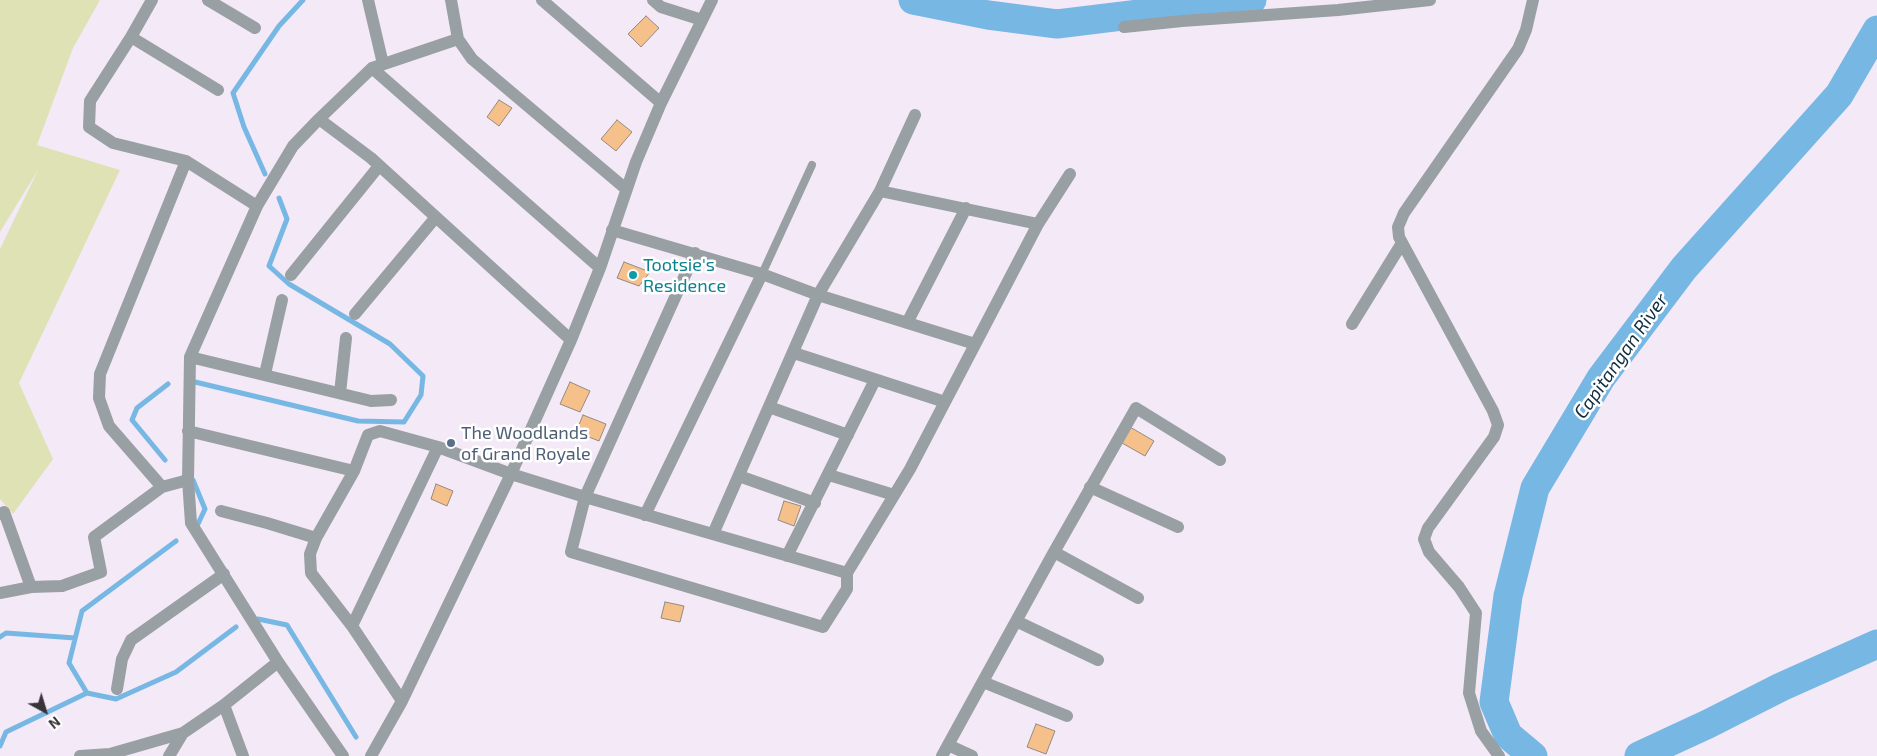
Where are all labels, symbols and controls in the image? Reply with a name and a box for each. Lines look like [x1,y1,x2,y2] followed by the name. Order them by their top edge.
[643,254,726,296] place label: Tootsie's Residence
[627,269,639,281] marker: Tootsie's Residence
[1569,289,1673,423] water label: Capitangan River
[461,422,591,464] place label: The Woodlands of Grand Royale
[445,437,457,449] marker: The Woodlands of Grand Royale
[20,686,70,736] north arrow
[45,713,64,733] text: N

